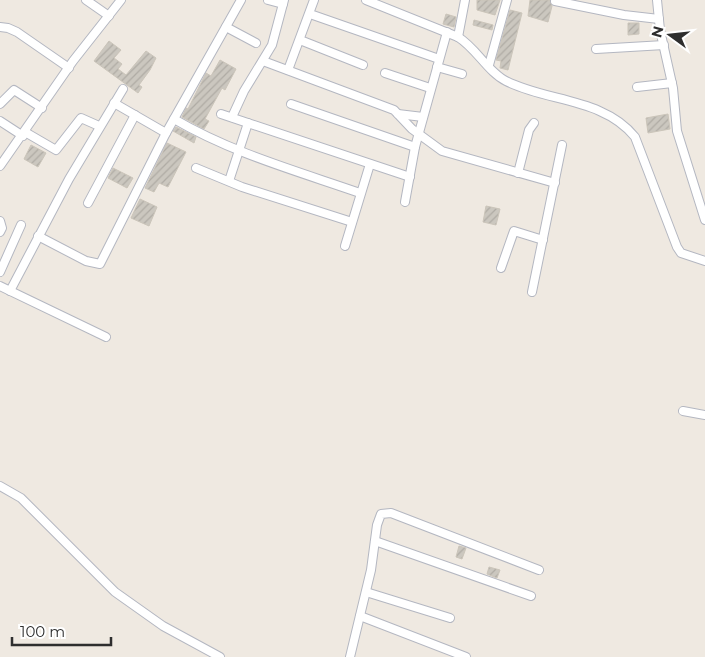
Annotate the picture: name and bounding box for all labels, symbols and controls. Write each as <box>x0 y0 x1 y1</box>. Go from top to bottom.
north arrow <box>645 10 695 60</box>
text: N <box>647 24 668 39</box>
scale bar <box>12 614 111 646</box>
text: 100 m <box>20 622 65 641</box>

